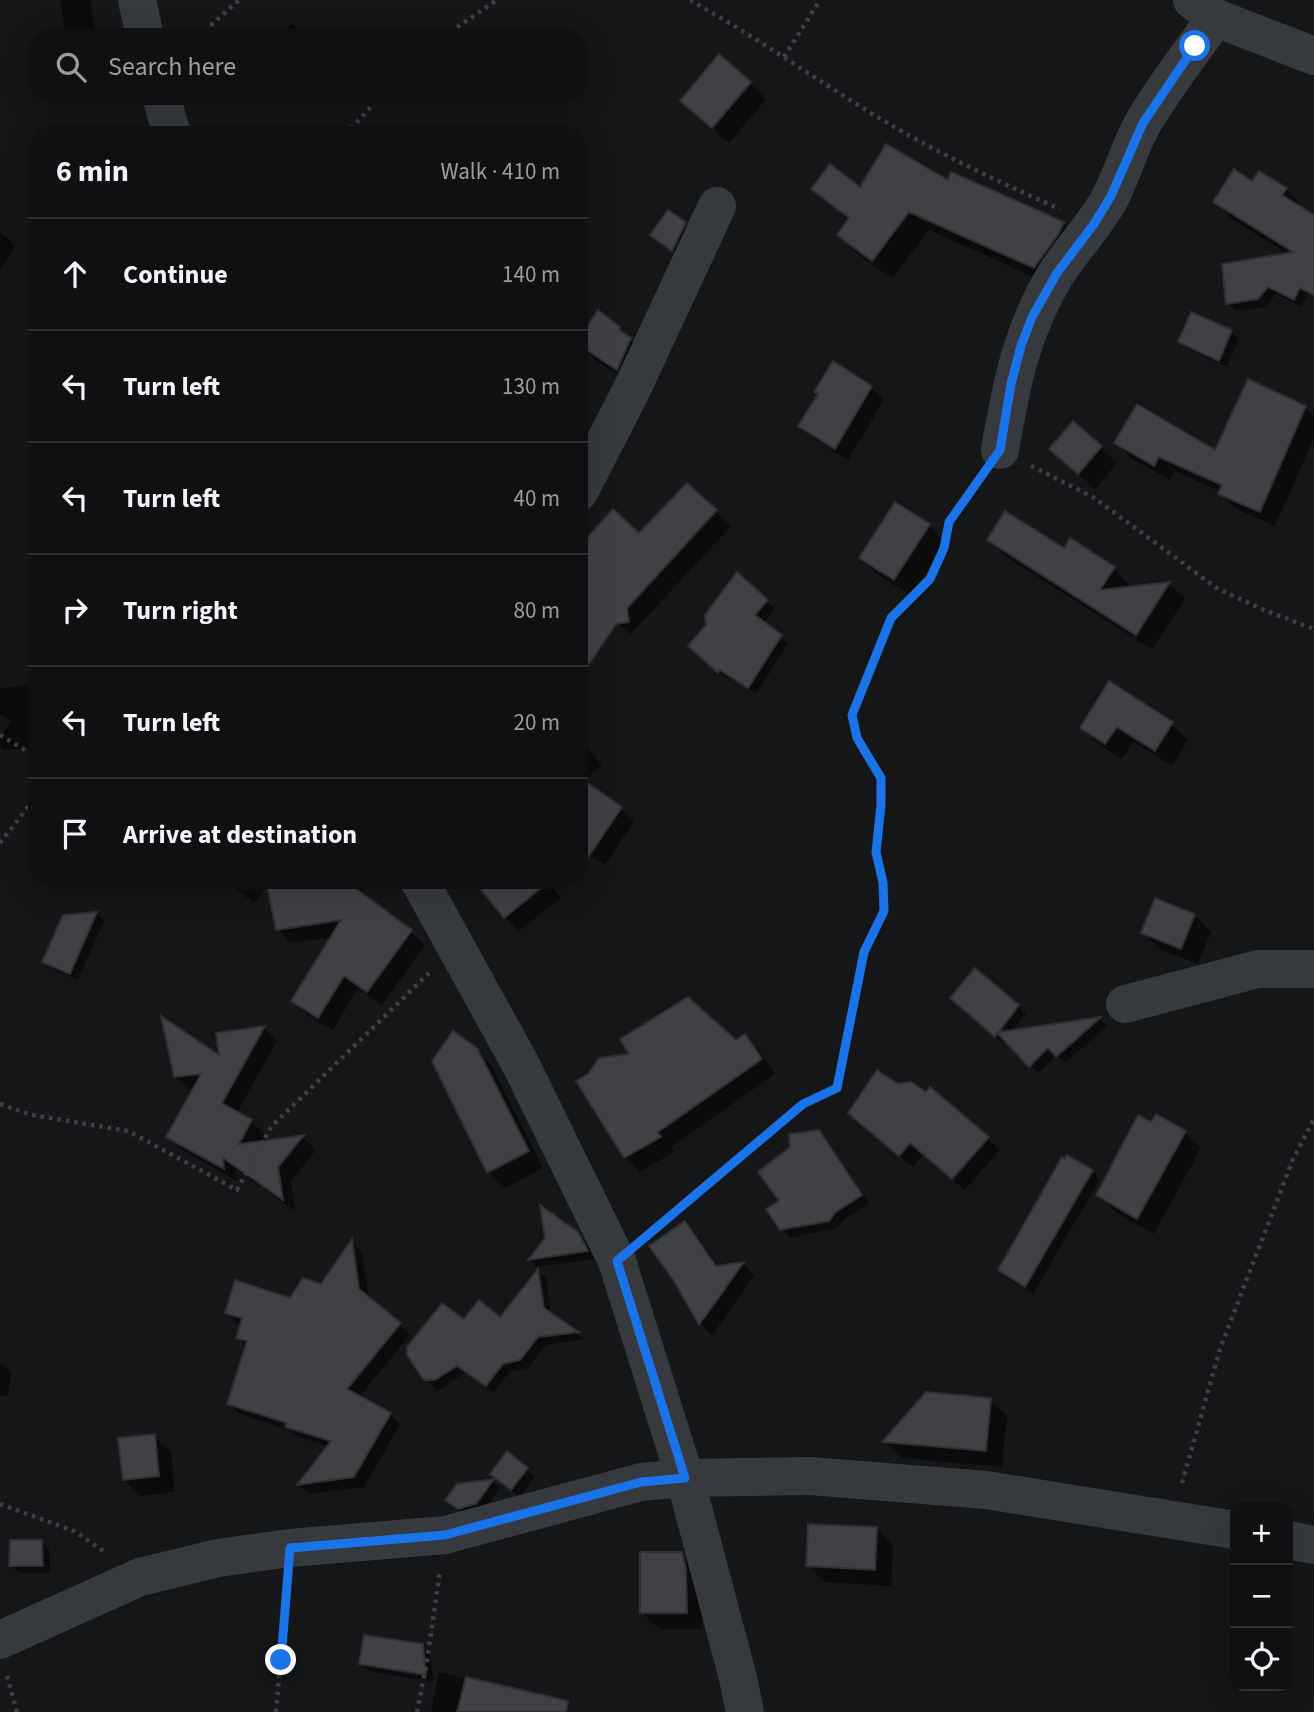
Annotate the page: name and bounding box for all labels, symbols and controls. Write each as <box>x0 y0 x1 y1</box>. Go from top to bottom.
search box <box>28 28 588 105</box>
route start <box>1179 30 1210 61</box>
icon: search <box>52 48 90 86</box>
text: Search here <box>108 48 236 85</box>
text: 6 min <box>56 150 129 193</box>
text: Walk · 410 m <box>441 155 560 188</box>
icon: ahead <box>56 255 94 293</box>
text: Continue <box>123 256 228 293</box>
text: 140 m <box>502 258 560 291</box>
icon: left <box>56 367 94 405</box>
text: Turn left <box>123 368 220 405</box>
text: 130 m <box>502 370 560 403</box>
icon: left <box>56 479 94 517</box>
text: Turn left <box>123 480 220 517</box>
text: 40 m <box>513 482 560 515</box>
icon: right <box>56 591 94 629</box>
text: Turn right <box>123 592 238 629</box>
text: 80 m <box>513 594 560 627</box>
icon: left <box>56 703 94 741</box>
text: Turn left <box>123 704 220 741</box>
text: 20 m <box>513 706 560 739</box>
icon: arrive <box>56 815 94 853</box>
text: Arrive at destination <box>123 816 357 853</box>
map controls <box>1230 1502 1293 1691</box>
button: + <box>1230 1502 1293 1565</box>
button: − <box>1230 1565 1293 1628</box>
button: locate <box>1230 1628 1293 1691</box>
route end <box>265 1644 296 1675</box>

